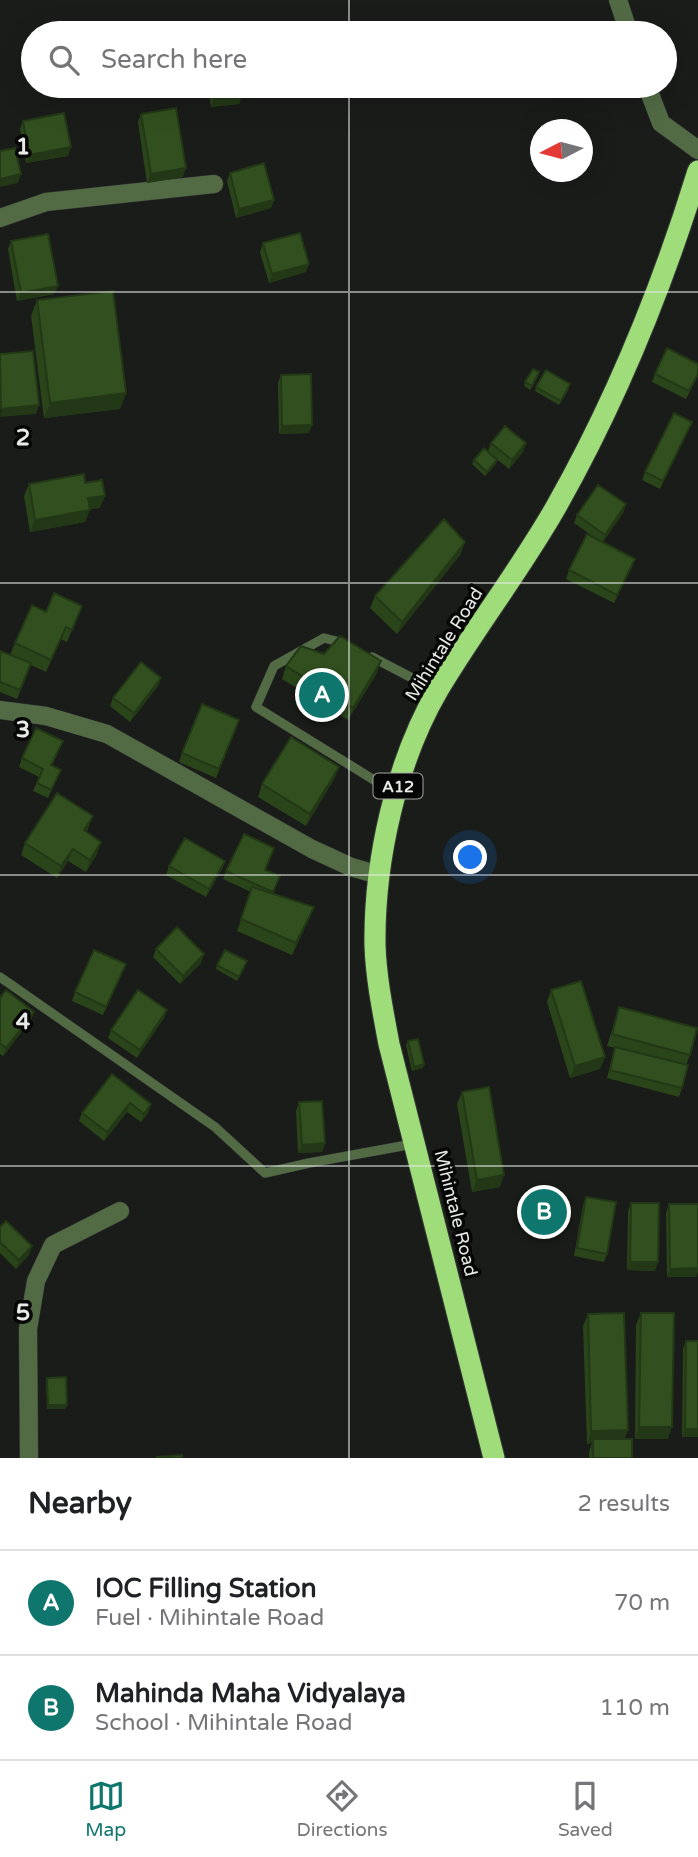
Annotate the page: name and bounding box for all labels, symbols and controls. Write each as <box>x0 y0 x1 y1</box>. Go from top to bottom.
search box <box>21 21 677 98</box>
icon: search <box>45 41 83 79</box>
text: Search here <box>101 44 247 75</box>
north arrow <box>530 119 593 182</box>
text: 1 <box>16 133 30 161</box>
text: 2 <box>16 424 30 452</box>
street label: Mihintale Road <box>400 583 488 705</box>
pin: A <box>299 669 345 721</box>
text: 3 <box>16 716 30 744</box>
road number: A12 <box>374 774 422 799</box>
your location <box>453 840 487 874</box>
text: 4 <box>16 1008 31 1036</box>
street label: Mihintale Road <box>430 1148 482 1278</box>
pin: B <box>521 1186 567 1238</box>
text: 5 <box>16 1299 30 1327</box>
text: Nearby <box>28 1485 132 1522</box>
text: 2 results <box>577 1490 670 1518</box>
text: IOC Filling Station <box>95 1573 317 1604</box>
text: A <box>42 1589 60 1617</box>
text: 70 m <box>614 1589 670 1617</box>
text: Fuel · Mihintale Road <box>95 1604 324 1632</box>
text: Mahinda Maha Vidyalaya <box>95 1678 406 1709</box>
text: B <box>43 1694 59 1722</box>
text: 110 m <box>600 1694 670 1722</box>
text: School · Mihintale Road <box>95 1709 353 1737</box>
tab: Map <box>85 1777 126 1841</box>
tab: Directions <box>297 1777 388 1841</box>
tab: Saved <box>558 1777 613 1841</box>

